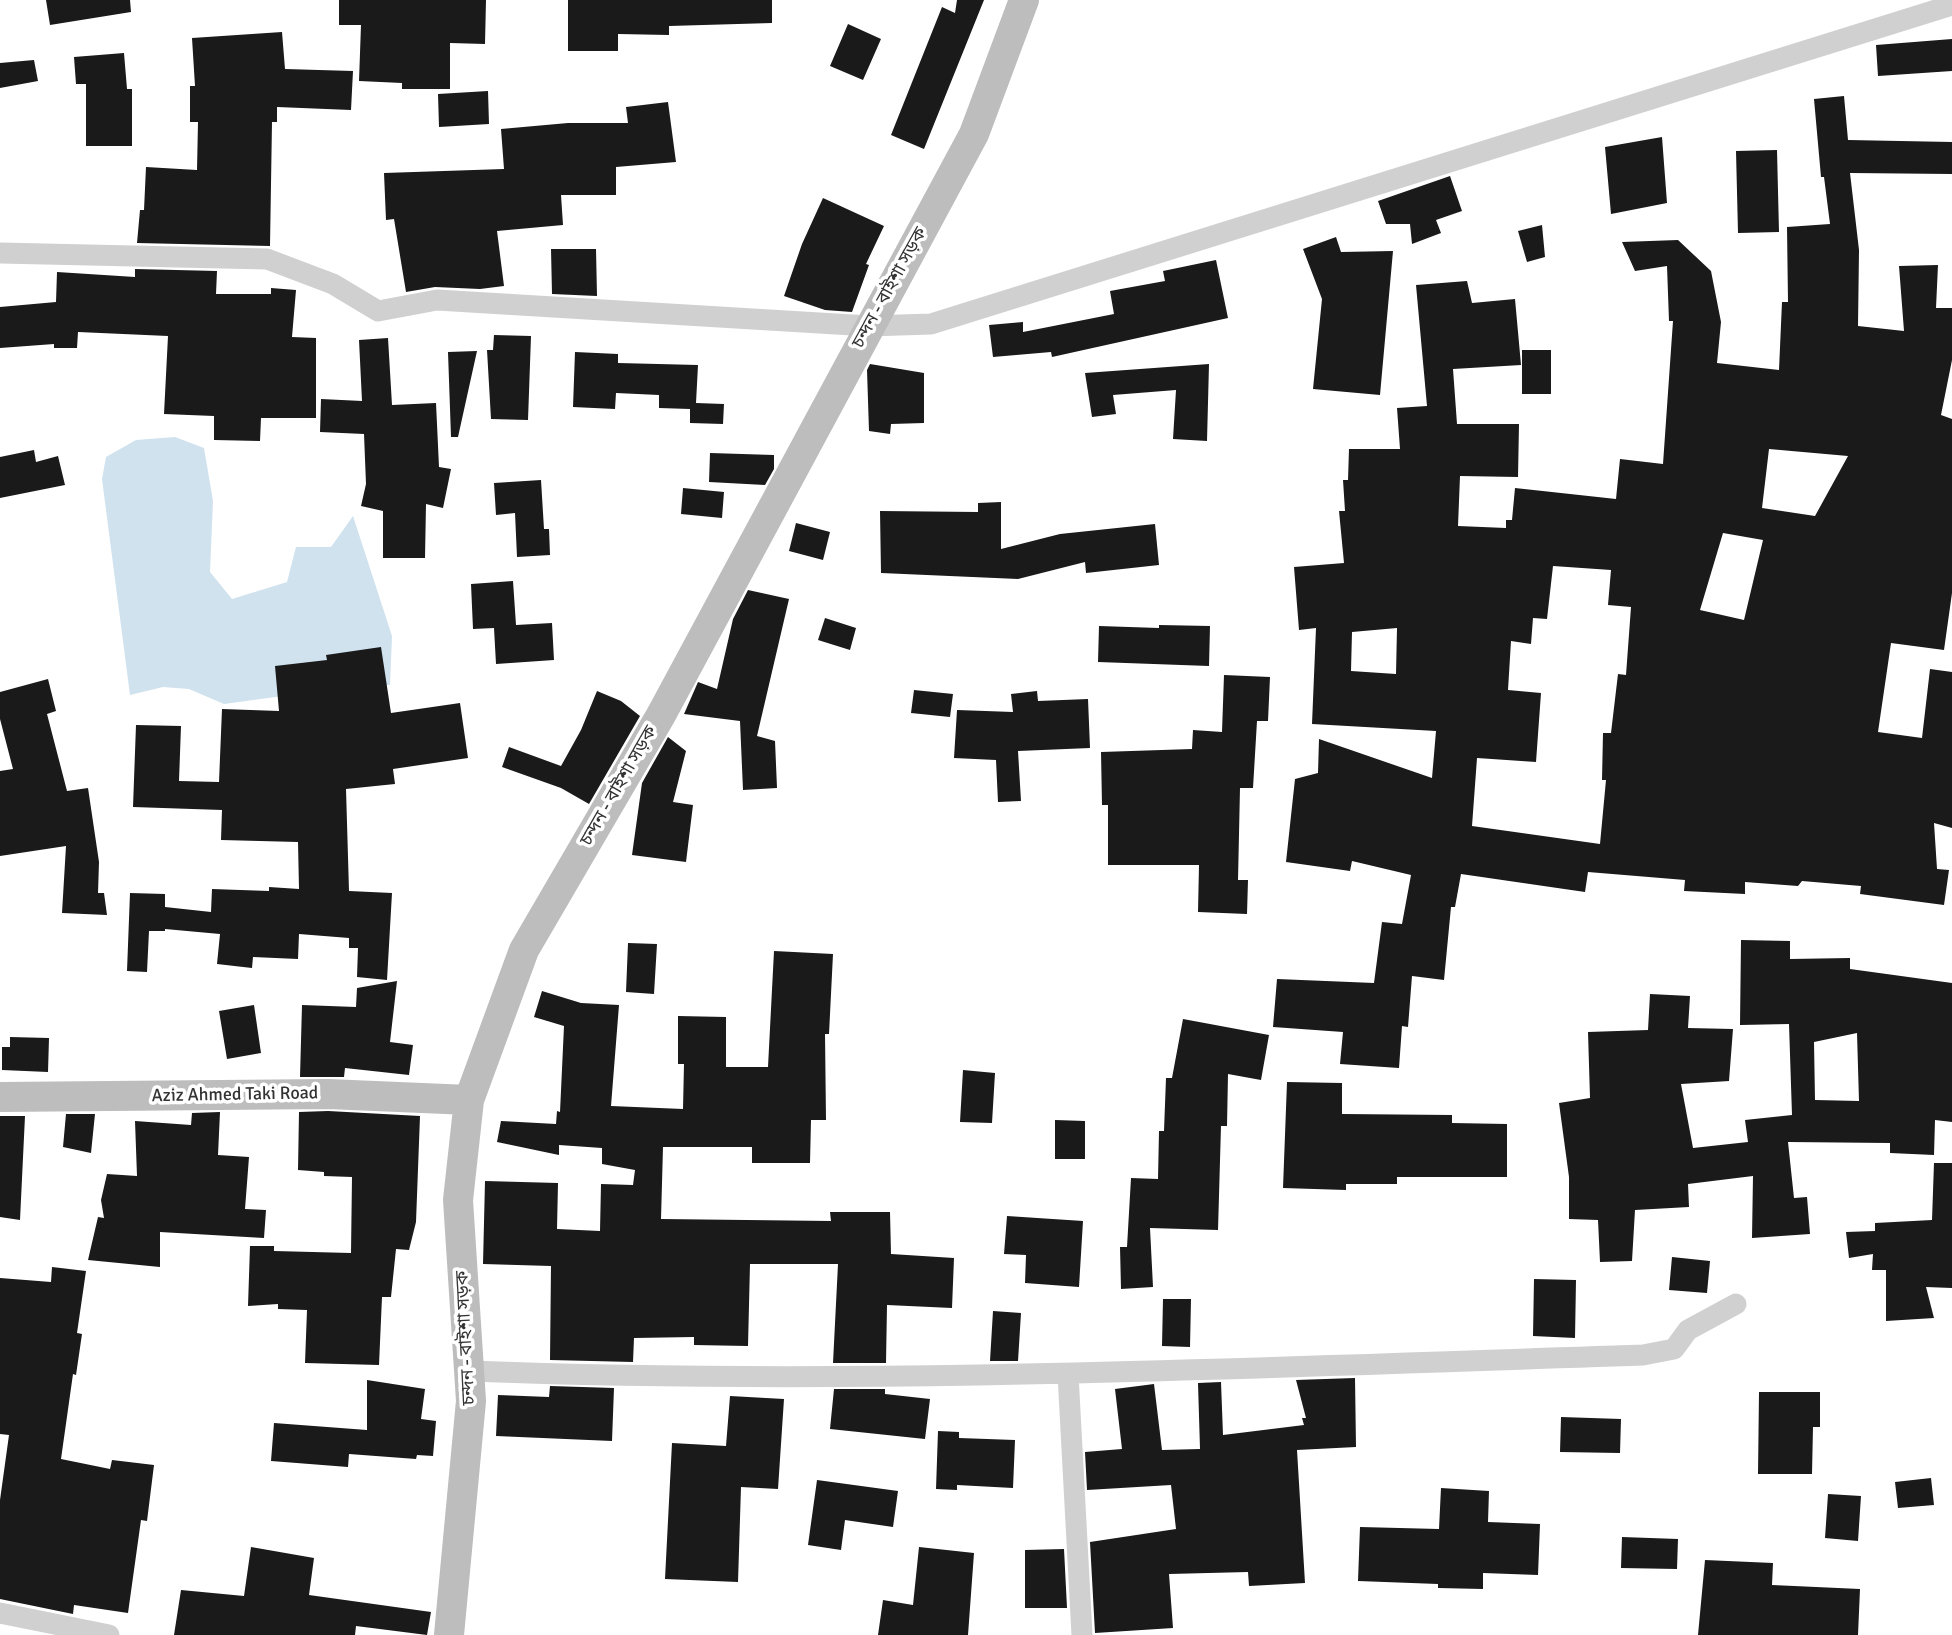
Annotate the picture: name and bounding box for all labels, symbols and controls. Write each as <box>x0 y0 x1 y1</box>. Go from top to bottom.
street label: চন্দন - বাইশা সড়ক <box>848 224 932 352</box>
street label: চন্দন - বাইশা সড়ক <box>576 722 662 850</box>
street label: Aziz Ahmed Taki Road <box>152 1083 318 1107</box>
street label: চন্দন - বাইশা সড়ক <box>452 1270 480 1406</box>

